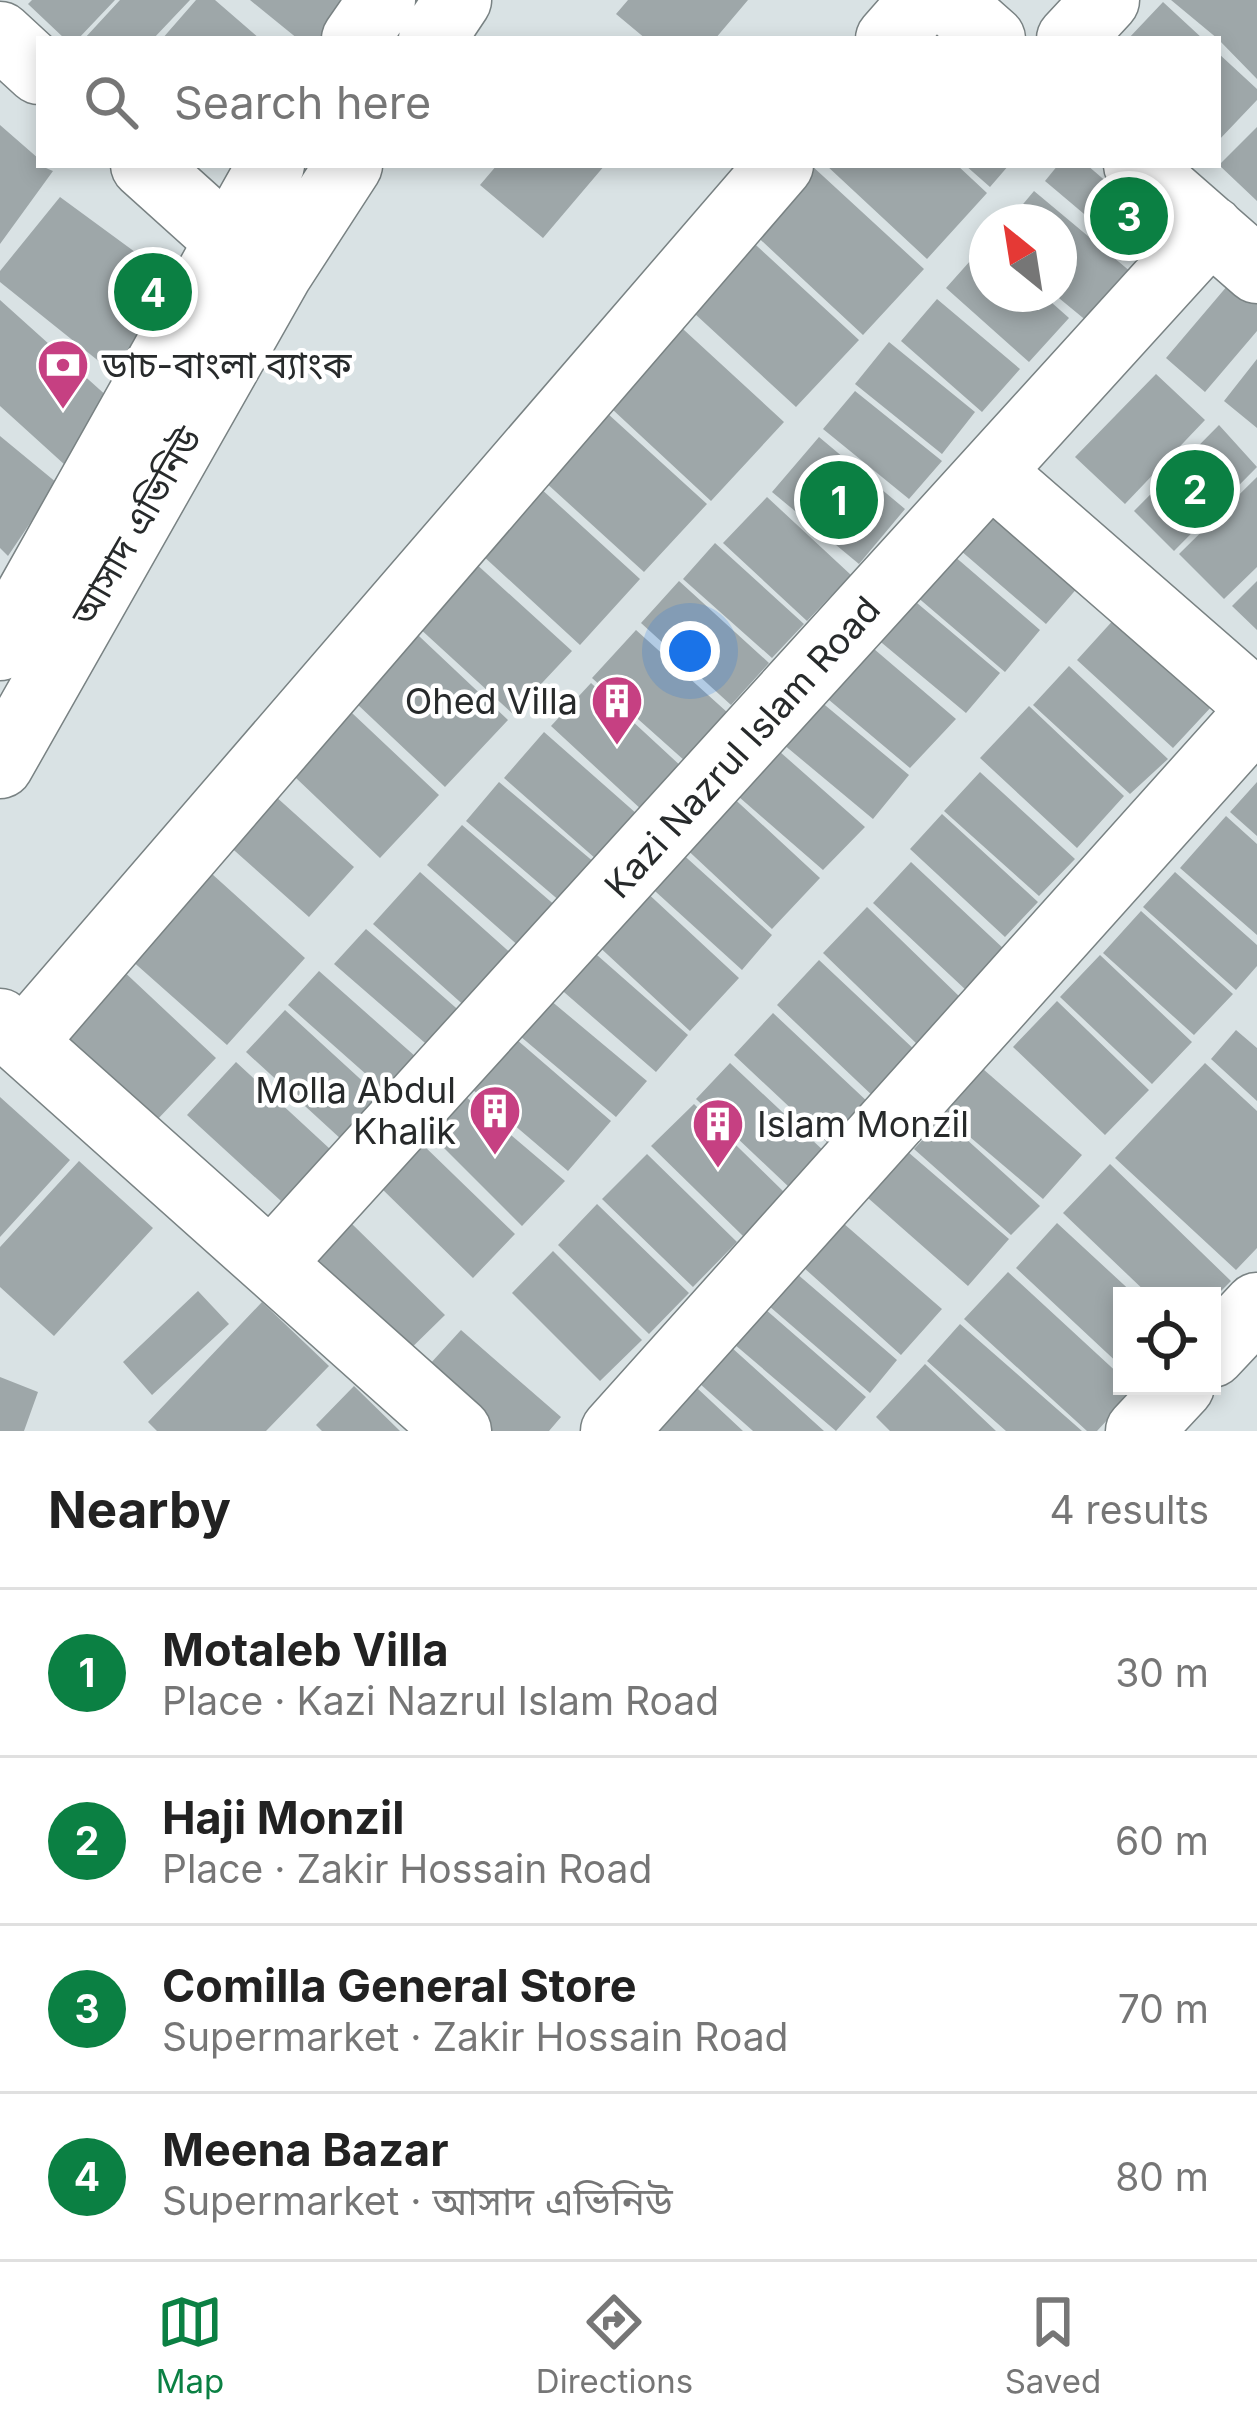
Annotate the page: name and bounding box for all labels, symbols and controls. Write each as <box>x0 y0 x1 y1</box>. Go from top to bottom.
search box <box>36 36 1221 168</box>
icon: search <box>78 69 144 135</box>
text: Search here <box>174 75 431 130</box>
pin: 3 <box>1090 171 1168 261</box>
north arrow <box>969 204 1077 312</box>
pin: 4 <box>114 247 192 337</box>
bank icon: ডাচ-বাংলা ব্যাংক <box>35 337 91 411</box>
place label: ডাচ-বাংলা ব্যাংক <box>101 343 352 387</box>
street label: আসাদ এভিনিউ <box>61 419 211 634</box>
pin: 2 <box>1156 444 1234 534</box>
pin: 1 <box>800 455 878 545</box>
street label: Kazi Nazrul Islam Road <box>595 587 889 907</box>
your location <box>660 621 720 681</box>
building icon: Ohed Villa <box>589 673 645 747</box>
place label: Ohed Villa <box>405 679 578 723</box>
place label: Molla Abdul Khalik <box>255 1068 456 1153</box>
building icon: Molla Abdul Khalik <box>467 1083 523 1157</box>
building icon: Islam Monzil <box>690 1096 746 1170</box>
place label: Islam Monzil <box>757 1102 969 1146</box>
map controls <box>1113 1287 1221 1395</box>
button: locate <box>1113 1287 1221 1395</box>
text: Nearby <box>48 1479 231 1540</box>
text: 4 results <box>1049 1486 1209 1533</box>
text: Motaleb Villa <box>162 1622 449 1677</box>
text: 1 <box>79 1649 95 1696</box>
text: 30 m <box>1115 1649 1209 1696</box>
text: Place · Kazi Nazrul Islam Road <box>162 1677 719 1724</box>
text: Haji Monzil <box>162 1790 405 1845</box>
text: 2 <box>75 1817 99 1864</box>
text: 60 m <box>1115 1817 1209 1864</box>
text: Place · Zakir Hossain Road <box>162 1845 652 1892</box>
text: Comilla General Store <box>162 1958 637 2013</box>
text: 3 <box>74 1985 100 2032</box>
text: 70 m <box>1118 1985 1209 2032</box>
text: Supermarket · Zakir Hossain Road <box>162 2013 788 2060</box>
text: Meena Bazar <box>162 2122 448 2177</box>
text: 4 <box>74 2153 100 2200</box>
text: 80 m <box>1115 2153 1209 2200</box>
text: Supermarket · আসাদ এভিনিউ <box>162 2177 673 2224</box>
tab: Map <box>156 2289 224 2401</box>
tab: Directions <box>536 2289 693 2401</box>
tab: Saved <box>1005 2289 1101 2401</box>

